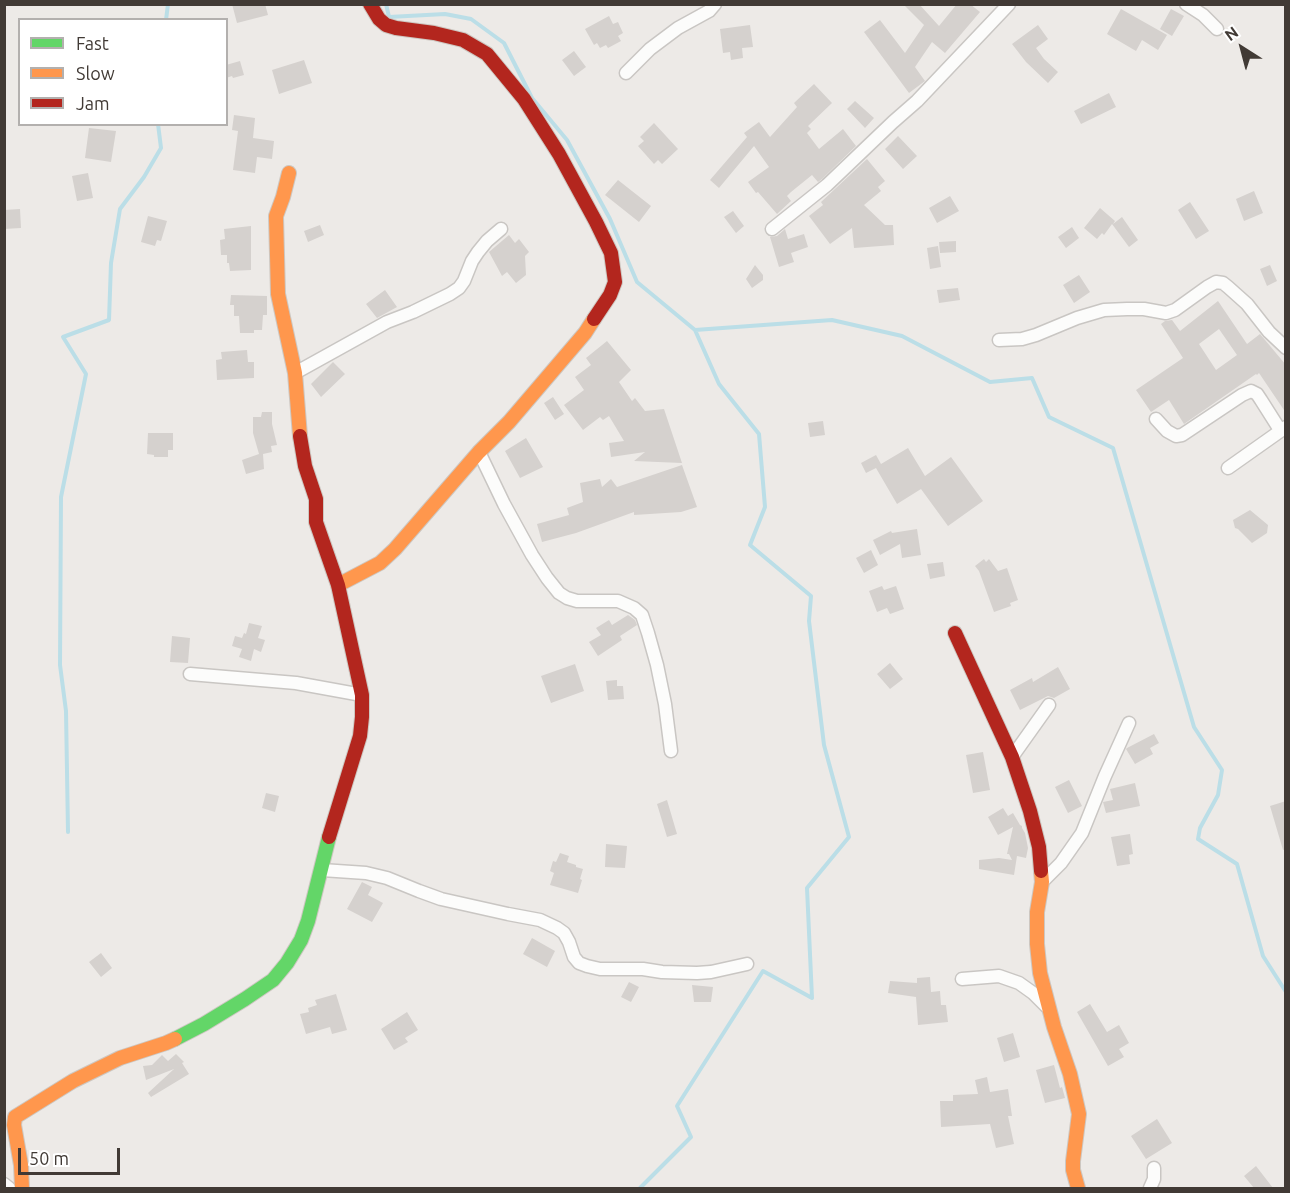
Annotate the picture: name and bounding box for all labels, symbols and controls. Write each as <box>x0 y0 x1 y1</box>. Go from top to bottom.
legend <box>18 18 228 126</box>
north arrow <box>1212 18 1272 78</box>
text: N <box>1221 23 1242 44</box>
text: Fast <box>76 33 109 53</box>
text: Slow <box>76 63 115 83</box>
text: Jam <box>76 93 110 113</box>
scale bar <box>21 1136 123 1174</box>
text: 50 m <box>29 1148 69 1168</box>

